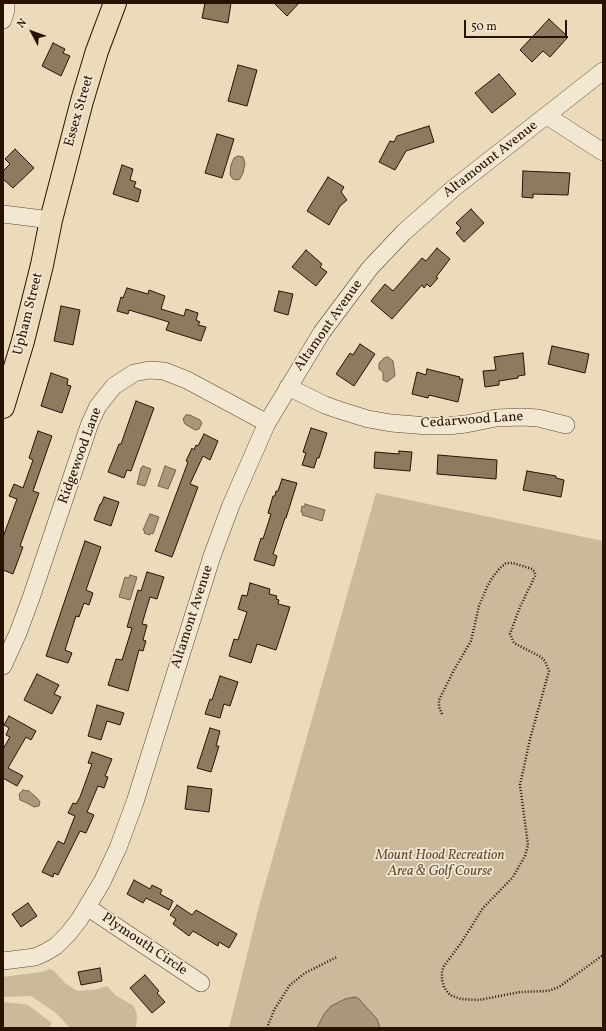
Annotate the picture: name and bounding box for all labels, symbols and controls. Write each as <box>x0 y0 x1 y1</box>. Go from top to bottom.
north arrow <box>12 12 52 52</box>
scale bar <box>466 12 569 38</box>
text: N <box>14 16 31 32</box>
text: 50 m <box>471 19 497 35</box>
street label: Essex Street <box>62 73 98 149</box>
street label: Altamount Avenue <box>440 118 542 202</box>
street label: Upham Street <box>11 271 47 357</box>
street label: Altamont Avenue <box>291 277 367 375</box>
street label: Ridgewood Lane <box>56 405 106 507</box>
street label: Cedarwood Lane <box>420 409 524 433</box>
street label: Altamont Avenue <box>168 563 218 671</box>
park label: Mount Hood Recreation Area & Golf Course <box>375 848 505 880</box>
street label: Plymouth Circle <box>98 910 190 980</box>

